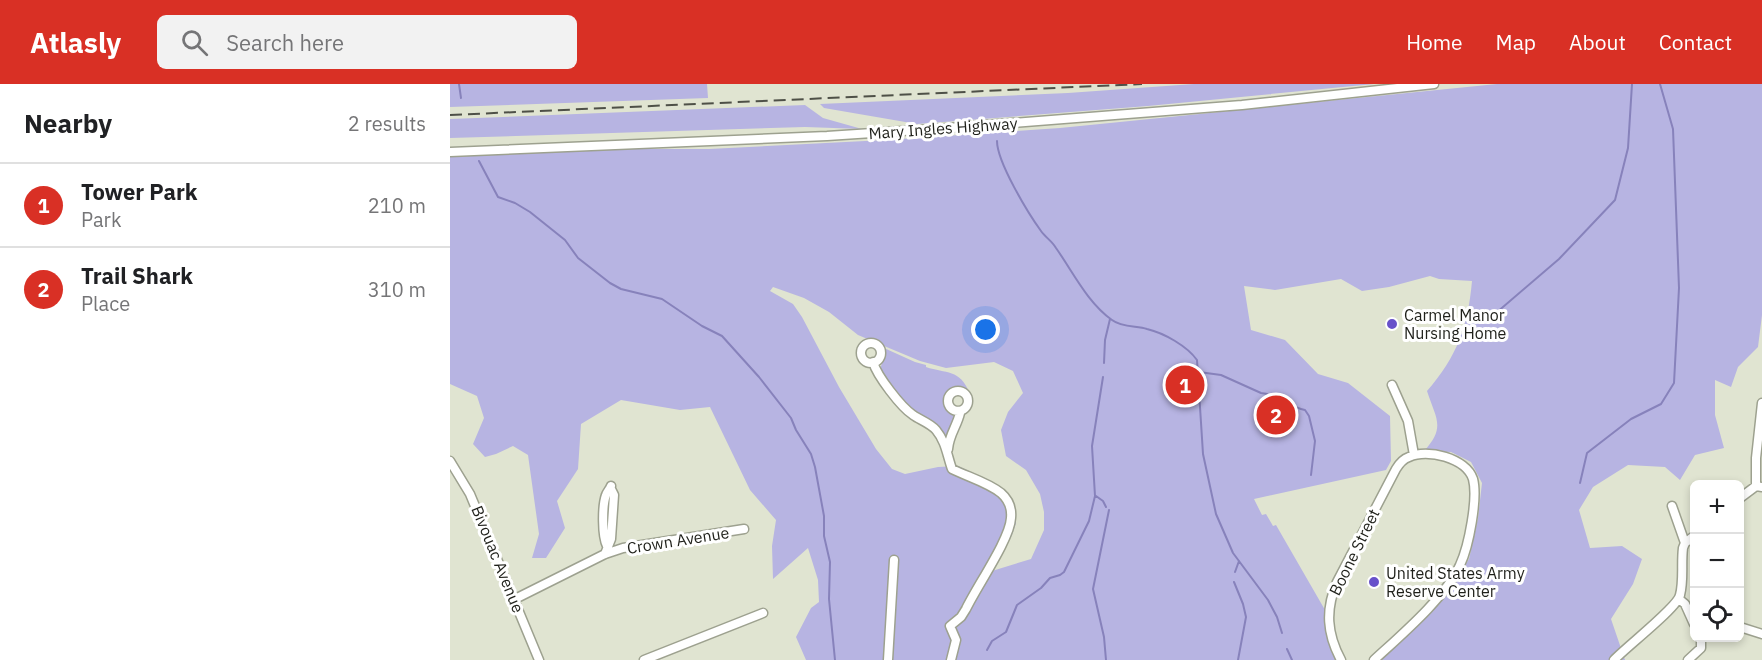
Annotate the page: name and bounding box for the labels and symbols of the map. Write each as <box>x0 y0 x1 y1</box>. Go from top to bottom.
street label: Mary Ingles Highway <box>868 113 1018 143</box>
place label: Carmel Manor Nursing Home <box>1404 305 1507 343</box>
your location <box>971 315 1000 344</box>
marker: Carmel Manor Nursing Home <box>1385 317 1399 331</box>
pin: 1 <box>1166 362 1204 408</box>
pin: 2 <box>1256 392 1296 438</box>
street label: Bivouac Avenue <box>467 502 529 616</box>
street label: Boone Street <box>1324 505 1384 599</box>
street label: Crown Avenue <box>625 522 731 558</box>
place label: United States Army Reserve Center <box>1386 563 1525 601</box>
marker: United States Army Reserve Center <box>1367 575 1381 589</box>

